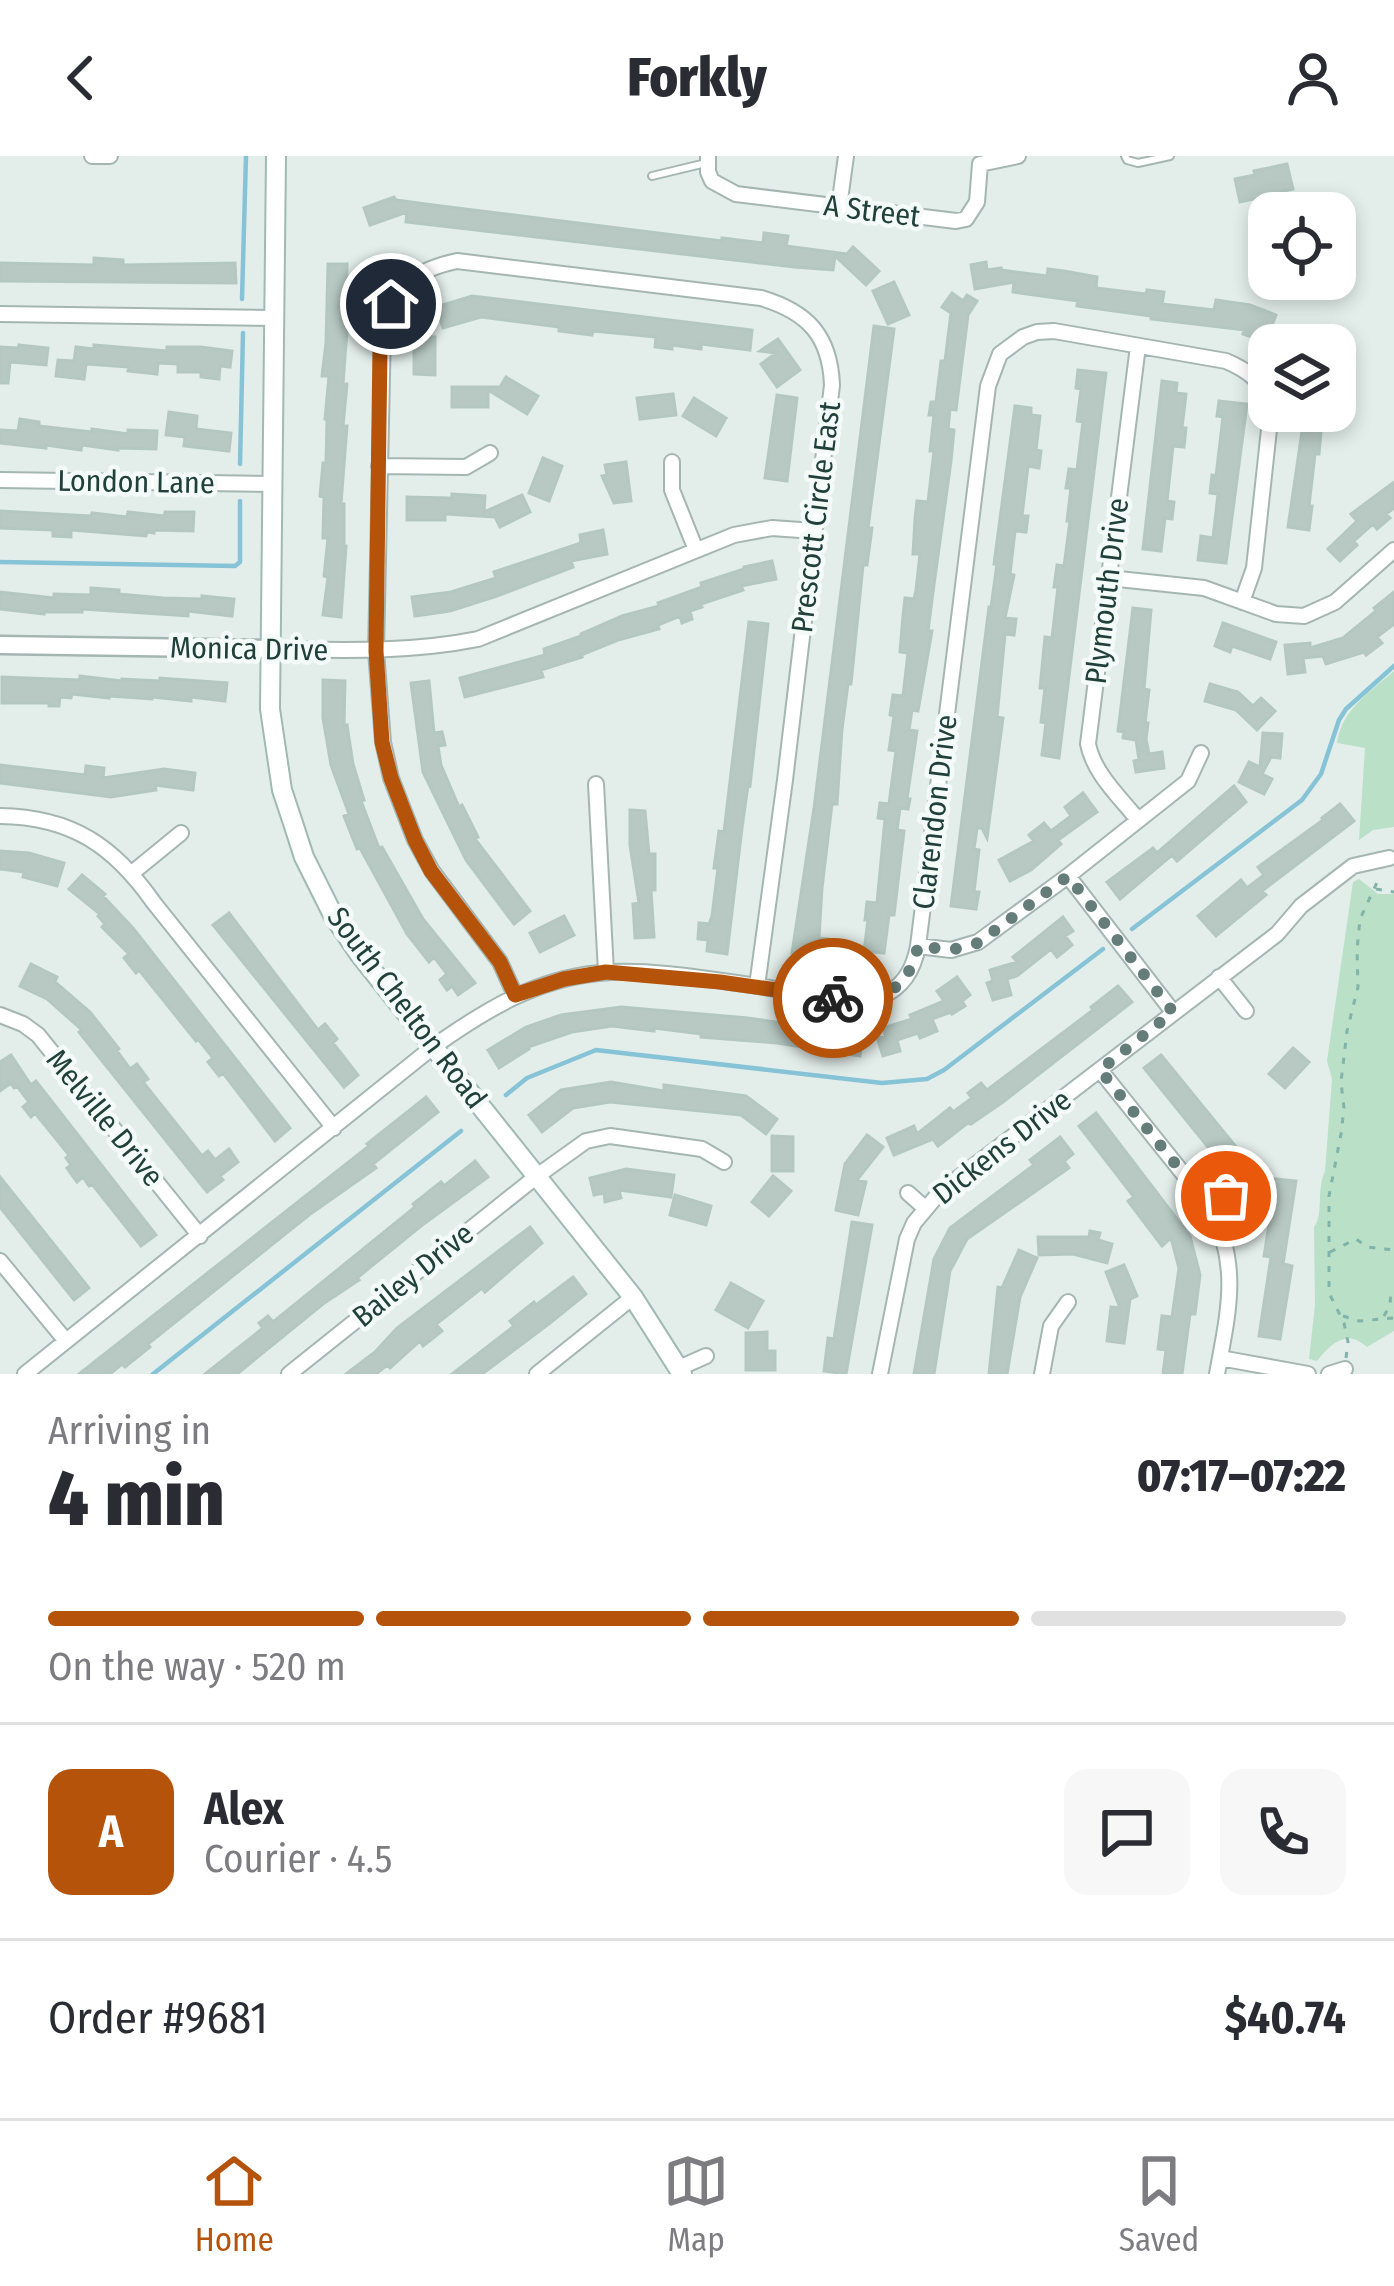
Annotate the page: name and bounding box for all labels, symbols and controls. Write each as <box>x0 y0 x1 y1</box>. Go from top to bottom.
icon: back <box>48 45 114 111</box>
icon: person <box>1280 45 1346 111</box>
text: Forkly <box>627 46 767 110</box>
street label: A Street <box>822 187 922 235</box>
map controls <box>1248 192 1356 432</box>
button: locate <box>1248 192 1356 300</box>
pin <box>340 253 442 355</box>
icon: home <box>358 271 424 337</box>
button: layers <box>1248 324 1356 432</box>
street label: Prescott Circle East <box>784 399 848 635</box>
street label: London Lane <box>57 463 215 501</box>
street label: Plymouth Drive <box>1078 496 1136 686</box>
street label: Monica Drive <box>170 630 328 668</box>
street label: Clarendon Drive <box>905 713 965 911</box>
street label: South Chelton Road <box>320 900 494 1116</box>
courier <box>773 938 893 1058</box>
icon: bike <box>800 965 866 1031</box>
street label: Melville Drive <box>39 1042 171 1194</box>
street label: Dickens Drive <box>926 1082 1078 1212</box>
pin <box>1175 1145 1277 1247</box>
icon: bag <box>1193 1163 1259 1229</box>
street label: Bailey Drive <box>345 1215 481 1335</box>
text: Arriving in <box>48 1408 211 1454</box>
text: 07:17–07:22 <box>1137 1449 1346 1503</box>
text: 4 min <box>48 1452 225 1546</box>
text: On the way · 520 m <box>48 1644 346 1690</box>
button: chat <box>1064 1769 1190 1895</box>
button: phone <box>1220 1769 1346 1895</box>
text: Alex <box>204 1782 284 1836</box>
text: A <box>99 1805 123 1859</box>
text: Courier · 4.5 <box>204 1836 392 1882</box>
text: Order #9681 <box>48 1991 268 2045</box>
text: $40.74 <box>1225 1991 1346 2045</box>
tab: Home <box>195 2148 274 2260</box>
tab: Map <box>663 2148 729 2260</box>
tab: Saved <box>1119 2148 1199 2260</box>

